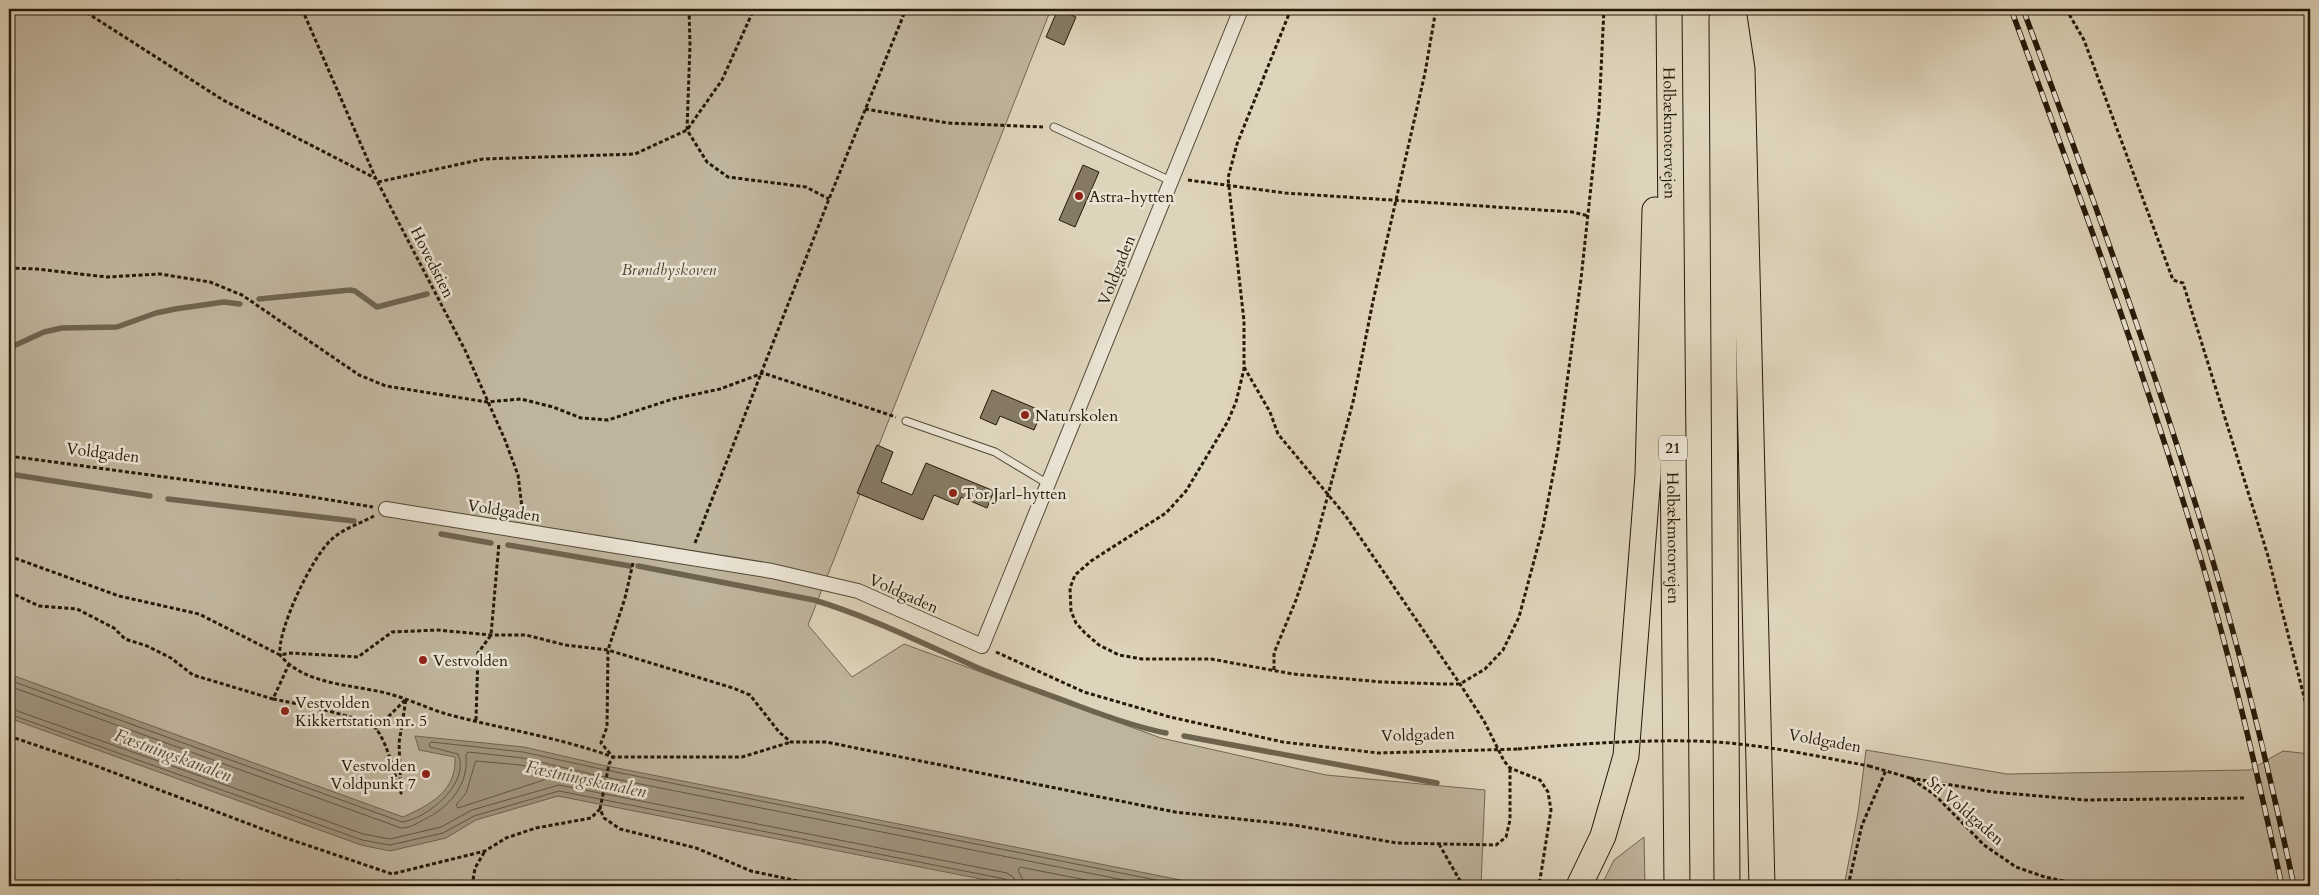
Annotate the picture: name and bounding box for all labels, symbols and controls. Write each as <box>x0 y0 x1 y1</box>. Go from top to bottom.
street label: Holbækmotorvejen <box>1658 67 1681 199</box>
place label: Astra-hytten <box>1089 186 1174 208</box>
marker: Astra-hytten <box>1073 190 1085 202</box>
street label: Hovedstien <box>405 223 459 302</box>
street label: Voldgaden <box>1093 232 1141 309</box>
park label: Brøndbyskoven <box>622 259 717 281</box>
place label: Naturskolen <box>1035 405 1118 427</box>
marker: Naturskolen <box>1019 409 1031 421</box>
road number: 21 <box>1659 436 1687 460</box>
street label: Voldgaden <box>65 438 141 468</box>
street label: Holbækmotorvejen <box>1661 472 1684 604</box>
place label: Tor Jarl-hytten <box>963 483 1067 505</box>
marker: Tor Jarl-hytten <box>947 487 959 499</box>
street label: Voldgaden <box>466 494 542 528</box>
street label: Voldgaden <box>865 569 942 619</box>
place label: Vestvolden <box>433 650 508 672</box>
marker: Vestvolden <box>417 654 429 666</box>
place label: Vestvolden Kikkertstation nr. 5 <box>295 692 427 732</box>
marker: Vestvolden Kikkertstation nr. 5 <box>279 705 291 717</box>
water label: Fæstningskanalen <box>111 723 235 788</box>
street label: Voldgaden <box>1381 723 1455 747</box>
street label: Voldgaden <box>1787 724 1863 758</box>
water label: Fæstningskanalen <box>523 754 649 805</box>
place label: Vestvolden Voldpunkt 7 <box>331 755 416 795</box>
marker: Vestvolden Voldpunkt 7 <box>420 768 432 780</box>
street label: Sti Voldgaden <box>1922 771 2009 850</box>

